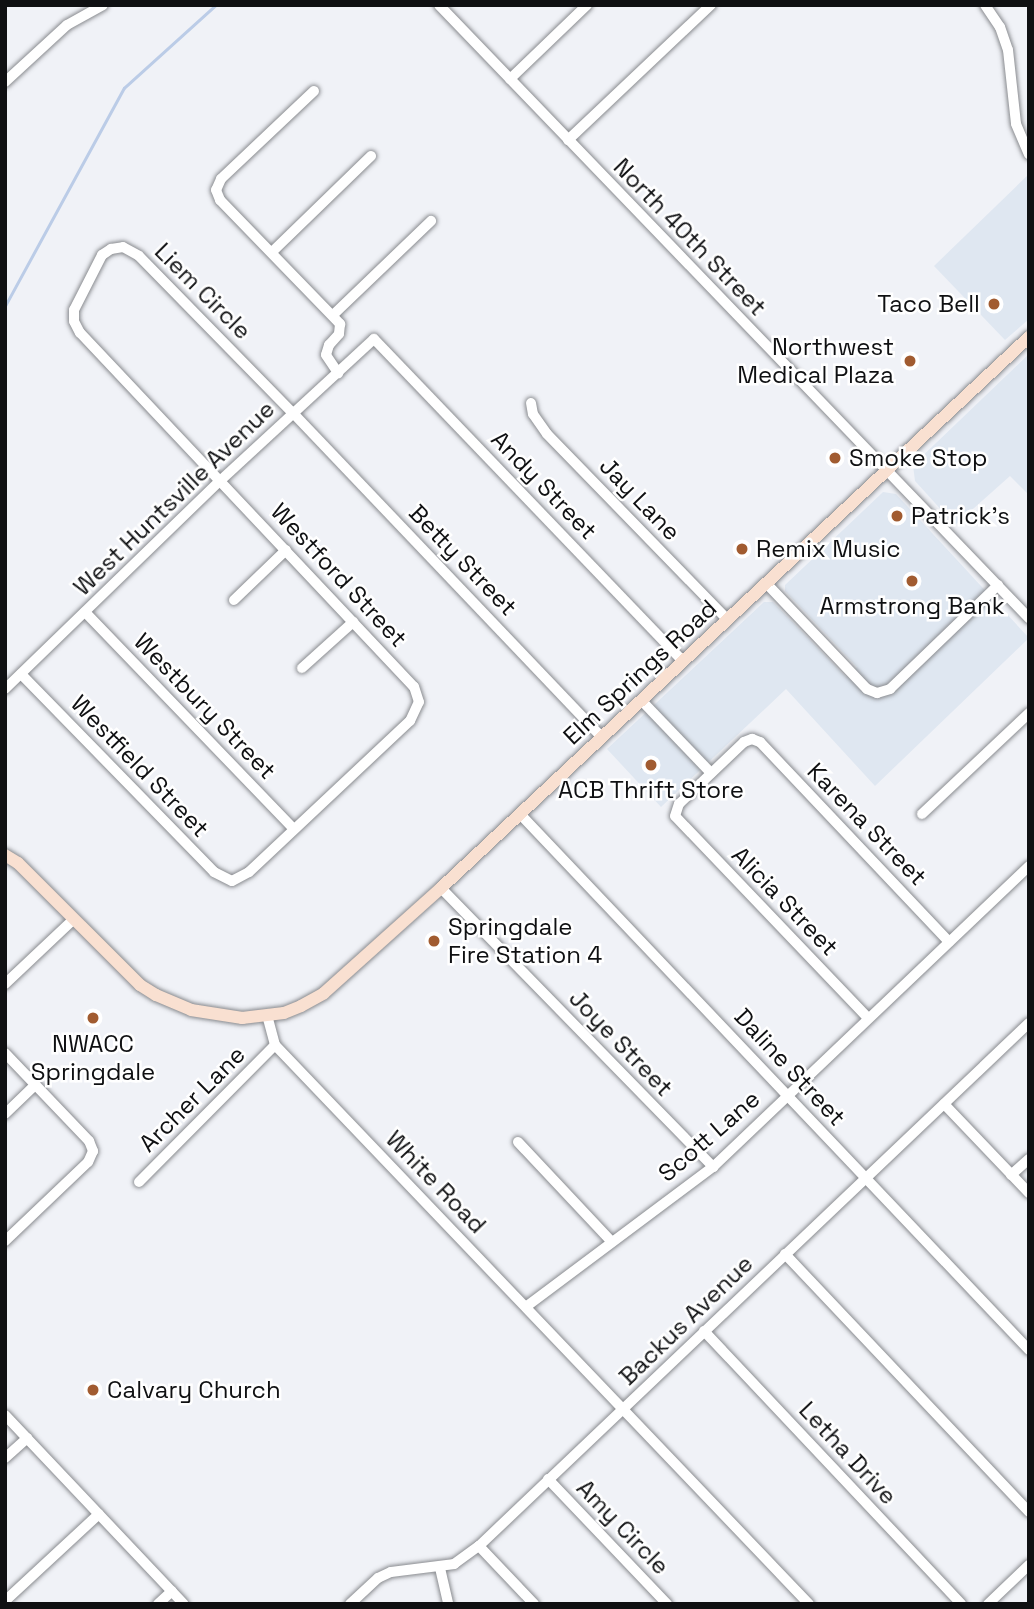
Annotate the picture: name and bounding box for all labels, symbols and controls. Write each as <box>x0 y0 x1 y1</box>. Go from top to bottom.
street label: North 40th Street <box>608 152 772 322</box>
street label: Liem Circle <box>149 237 257 345</box>
place label: Taco Bell <box>877 290 980 318</box>
marker: Taco Bell <box>986 296 1002 312</box>
place label: Northwest Medical Plaza <box>737 333 894 389</box>
marker: Northwest Medical Plaza <box>900 351 920 371</box>
street label: West Huntsville Avenue <box>68 394 280 602</box>
street label: Andy Street <box>485 425 603 545</box>
place label: Smoke Stop <box>849 444 987 472</box>
marker: Smoke Stop <box>827 450 843 466</box>
street label: Jay Lane <box>594 452 686 546</box>
street label: Westford Street <box>265 497 413 653</box>
street label: Betty Street <box>403 499 523 621</box>
place label: Patrick's <box>911 502 1010 530</box>
marker: Patrick's <box>889 508 905 524</box>
place label: Remix Music <box>756 535 901 563</box>
marker: Remix Music <box>734 541 750 557</box>
marker: Armstrong Bank <box>904 573 920 589</box>
place label: Armstrong Bank <box>819 592 1005 620</box>
street label: Elm Springs Road <box>557 594 723 750</box>
street label: Westbury Street <box>128 627 282 785</box>
street label: Westfield Street <box>65 689 215 843</box>
marker: ACB Thrift Store <box>643 757 659 773</box>
street label: Karena Street <box>801 757 933 891</box>
place label: ACB Thrift Store <box>558 776 744 804</box>
street label: Alicia Street <box>726 840 844 962</box>
place label: Springdale Fire Station 4 <box>448 913 602 969</box>
marker: Springdale Fire Station 4 <box>426 933 442 949</box>
street label: Joye Street <box>563 984 679 1102</box>
street label: Daline Street <box>728 1002 852 1132</box>
marker: NWACC Springdale <box>85 1010 101 1026</box>
place label: NWACC Springdale <box>31 1030 155 1086</box>
street label: Archer Lane <box>133 1040 251 1158</box>
street label: Scott Lane <box>653 1084 765 1188</box>
street label: White Road <box>380 1125 492 1239</box>
street label: Backus Avenue <box>613 1249 759 1391</box>
place label: Calvary Church <box>107 1376 281 1404</box>
marker: Calvary Church <box>85 1382 101 1398</box>
street label: Letha Drive <box>793 1396 903 1510</box>
street label: Amy Circle <box>571 1474 675 1580</box>

